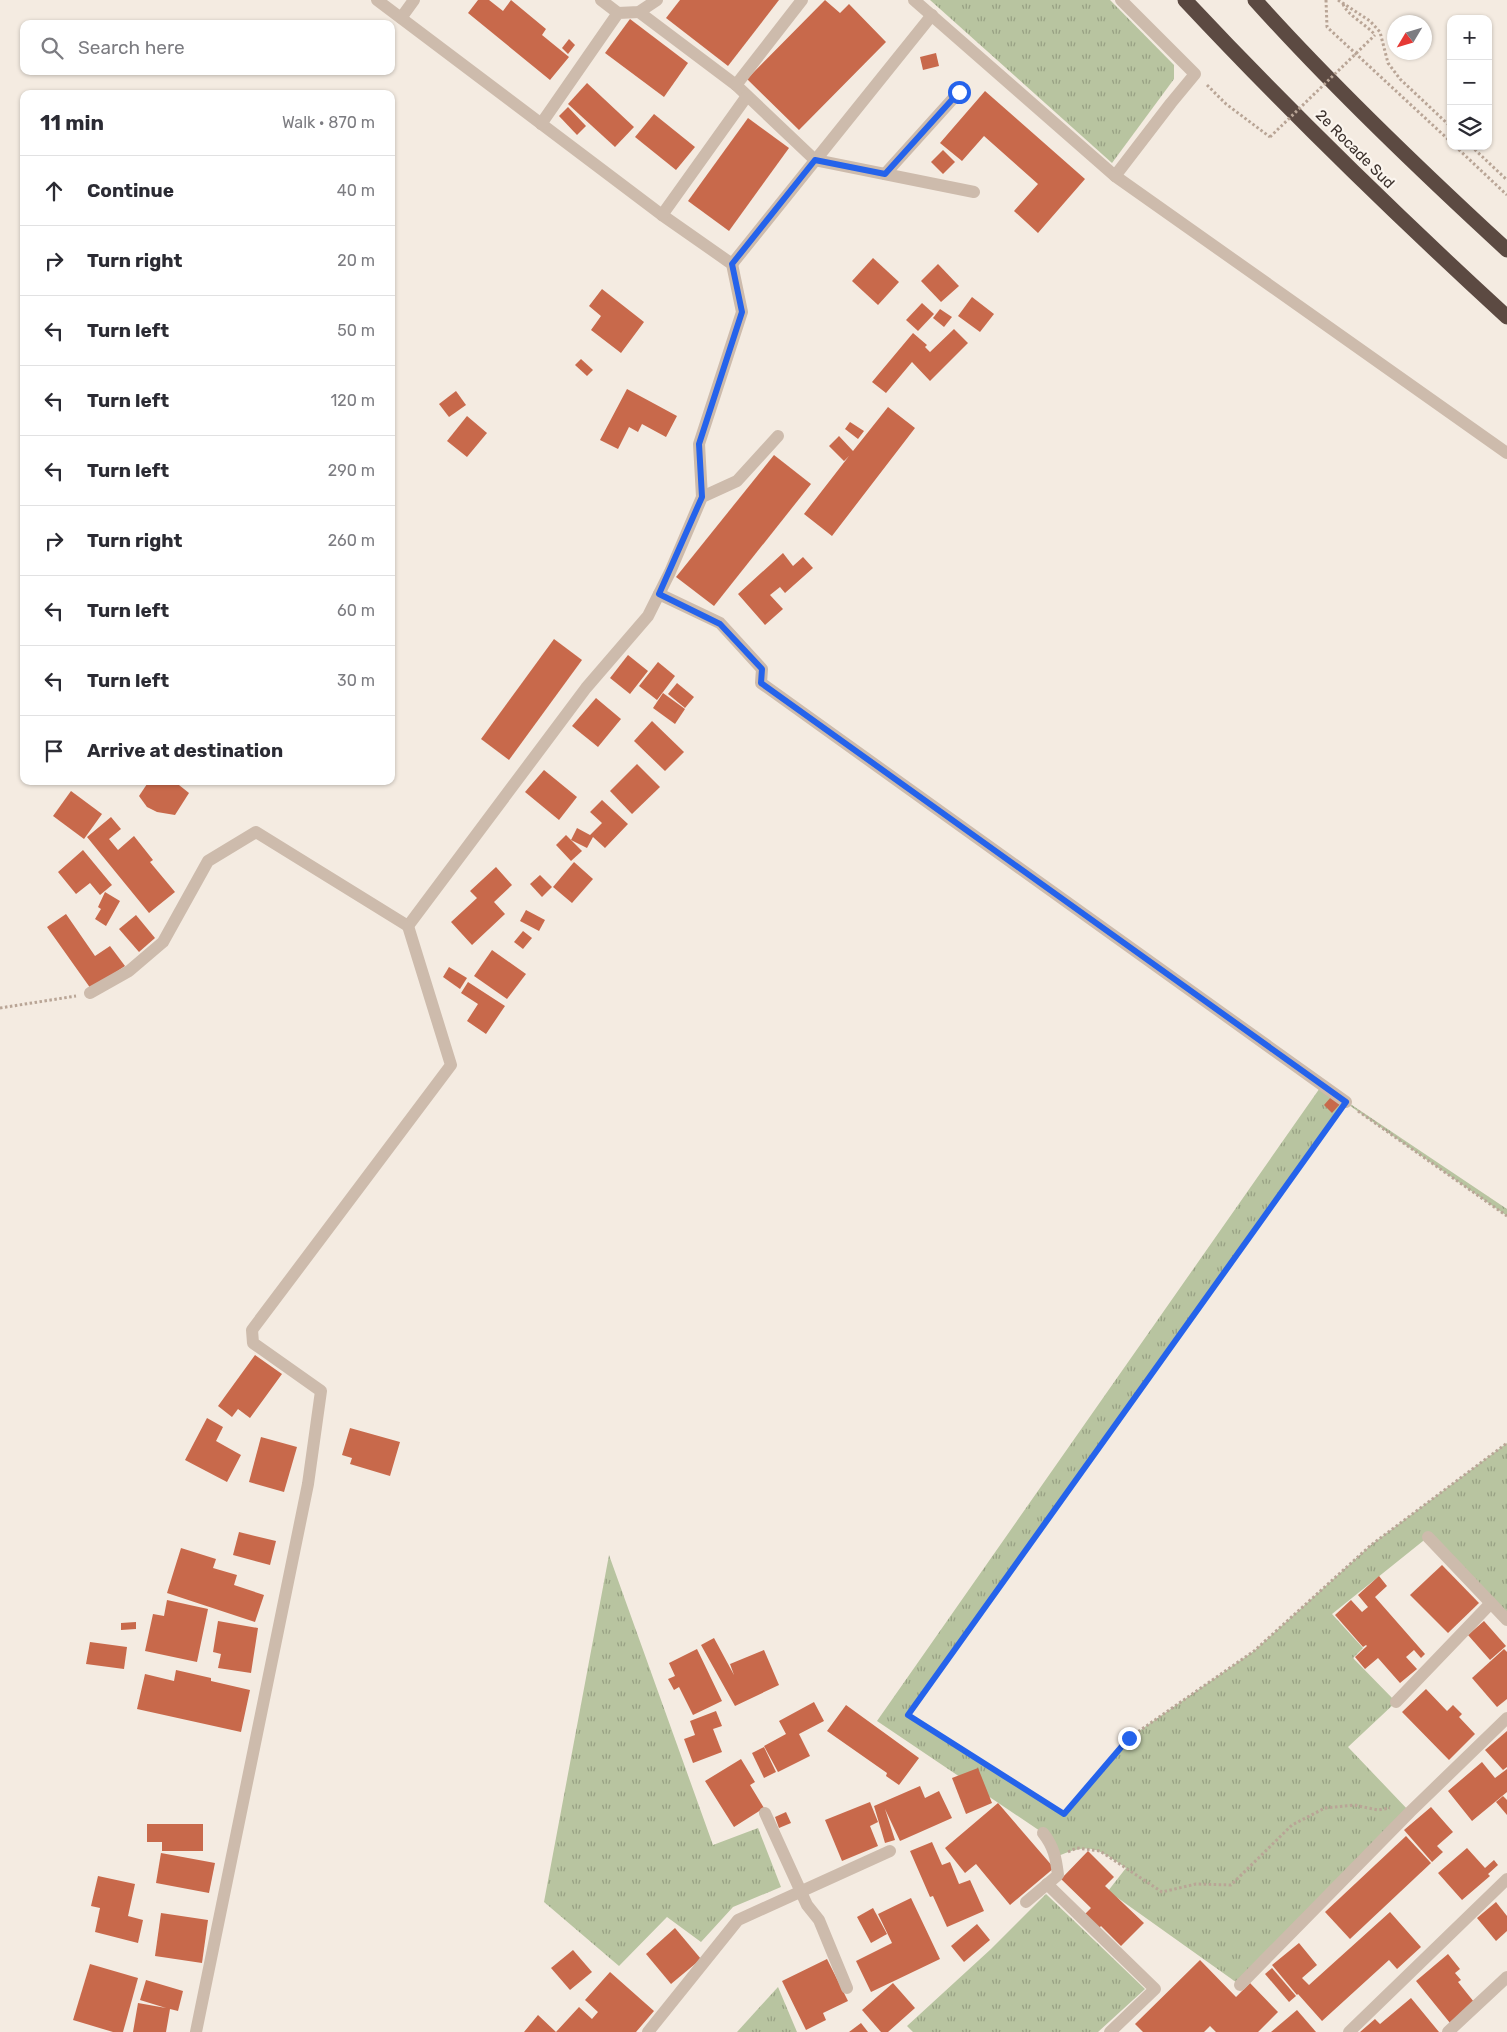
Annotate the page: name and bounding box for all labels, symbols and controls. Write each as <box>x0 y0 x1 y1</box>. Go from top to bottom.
north arrow <box>1387 15 1432 60</box>
map controls <box>1447 15 1492 150</box>
button: + <box>1447 15 1492 60</box>
search box <box>20 20 395 75</box>
icon: search <box>38 34 66 62</box>
text: Search here <box>78 36 185 59</box>
button: − <box>1447 60 1492 105</box>
route start <box>948 81 971 104</box>
button: layers <box>1447 105 1492 150</box>
street label: 2e Rocade Sud <box>1312 106 1398 192</box>
text: 11 min <box>40 110 104 135</box>
text: Walk · 870 m <box>282 113 375 132</box>
icon: ahead <box>40 177 68 205</box>
text: Continue <box>87 179 174 202</box>
text: 40 m <box>337 181 375 200</box>
icon: right <box>40 247 68 275</box>
text: Turn right <box>87 249 182 272</box>
text: 20 m <box>337 251 375 270</box>
icon: left <box>40 317 68 345</box>
text: Turn left <box>87 319 169 342</box>
text: 50 m <box>337 321 375 340</box>
icon: left <box>40 387 68 415</box>
text: Turn left <box>87 389 169 412</box>
text: 120 m <box>330 391 375 410</box>
icon: left <box>40 457 68 485</box>
text: Turn left <box>87 459 169 482</box>
text: 290 m <box>328 461 375 480</box>
icon: right <box>40 527 68 555</box>
text: Turn right <box>87 529 182 552</box>
text: 260 m <box>328 531 375 550</box>
icon: left <box>40 597 68 625</box>
text: Turn left <box>87 599 169 622</box>
text: 60 m <box>337 601 375 620</box>
icon: left <box>40 667 68 695</box>
text: Turn left <box>87 669 169 692</box>
text: 30 m <box>337 671 375 690</box>
icon: arrive <box>40 737 68 765</box>
text: Arrive at destination <box>87 739 283 762</box>
route end <box>1118 1727 1141 1750</box>

